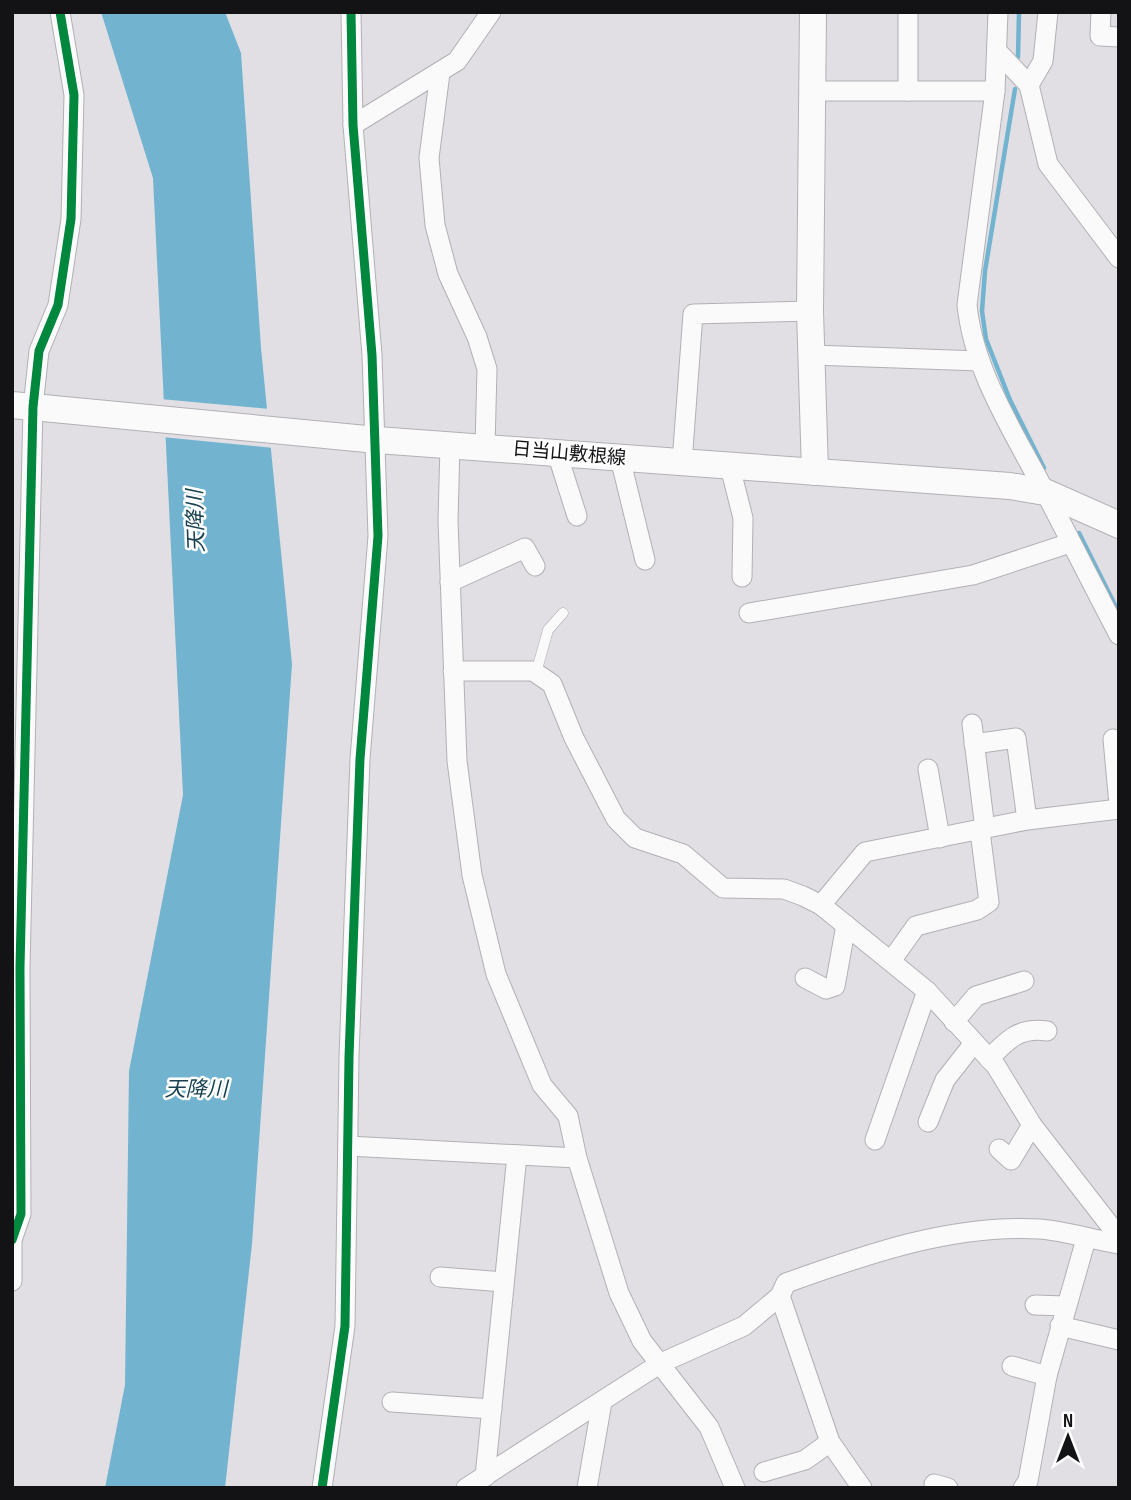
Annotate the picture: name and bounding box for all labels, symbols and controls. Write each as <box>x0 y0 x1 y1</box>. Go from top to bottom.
street label: 日当山敷根線 <box>511 438 627 470</box>
water label: 天降川 <box>182 487 210 553</box>
water label: 天降川 <box>165 1077 229 1102</box>
north arrow <box>1033 1402 1103 1472</box>
text: N <box>1063 1410 1073 1433</box>

